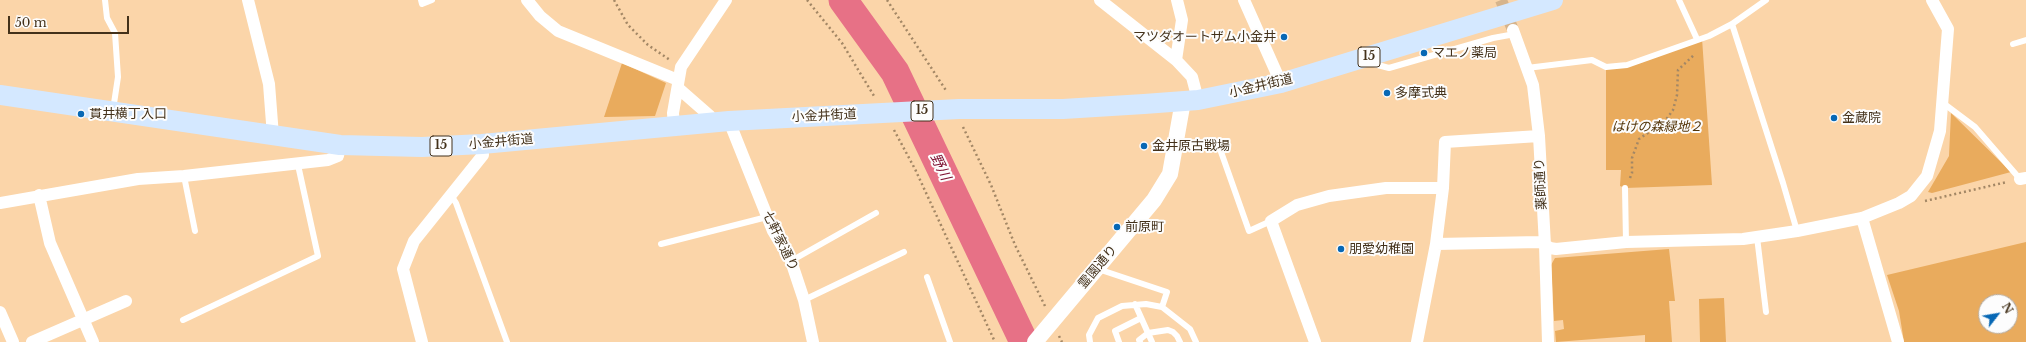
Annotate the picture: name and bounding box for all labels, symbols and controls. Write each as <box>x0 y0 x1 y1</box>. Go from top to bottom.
scale bar <box>10 8 131 34</box>
text: 50 m <box>15 15 47 30</box>
place label: マツダオートザム小金井 <box>1133 29 1276 45</box>
marker: マツダオートザム小金井 <box>1279 32 1289 42</box>
place label: マエノ薬局 <box>1432 45 1497 61</box>
road number: 15 <box>1358 47 1380 67</box>
marker: マエノ薬局 <box>1419 48 1429 58</box>
street label: 小金井街道 <box>1228 71 1294 101</box>
place label: 多摩式典 <box>1395 85 1447 101</box>
marker: 多摩式典 <box>1382 88 1392 98</box>
road number: 15 <box>911 101 933 121</box>
place label: 貫井横丁入口 <box>89 106 167 122</box>
street label: 小金井街道 <box>791 107 857 125</box>
marker: 貫井横丁入口 <box>76 109 86 119</box>
place label: 金蔵院 <box>1842 110 1881 126</box>
marker: 金蔵院 <box>1829 113 1839 123</box>
park label: はけの森緑地２ <box>1612 119 1702 135</box>
street label: 小金井街道 <box>468 131 534 153</box>
road number: 15 <box>430 136 452 156</box>
place label: 金井原古戦場 <box>1152 138 1230 154</box>
marker: 金井原古戦場 <box>1139 141 1149 151</box>
water label: 野川 <box>926 151 954 183</box>
street label: 薬師通り <box>1532 158 1550 210</box>
street label: 七軒家通り <box>759 208 801 274</box>
place label: 前原町 <box>1125 219 1164 235</box>
marker: 前原町 <box>1112 222 1122 232</box>
place label: 朋愛幼稚園 <box>1349 241 1414 257</box>
street label: 霊園通り <box>1075 242 1121 292</box>
marker: 朋愛幼稚園 <box>1336 244 1346 254</box>
north arrow <box>1978 294 2018 334</box>
text: N <box>1999 300 2016 316</box>

